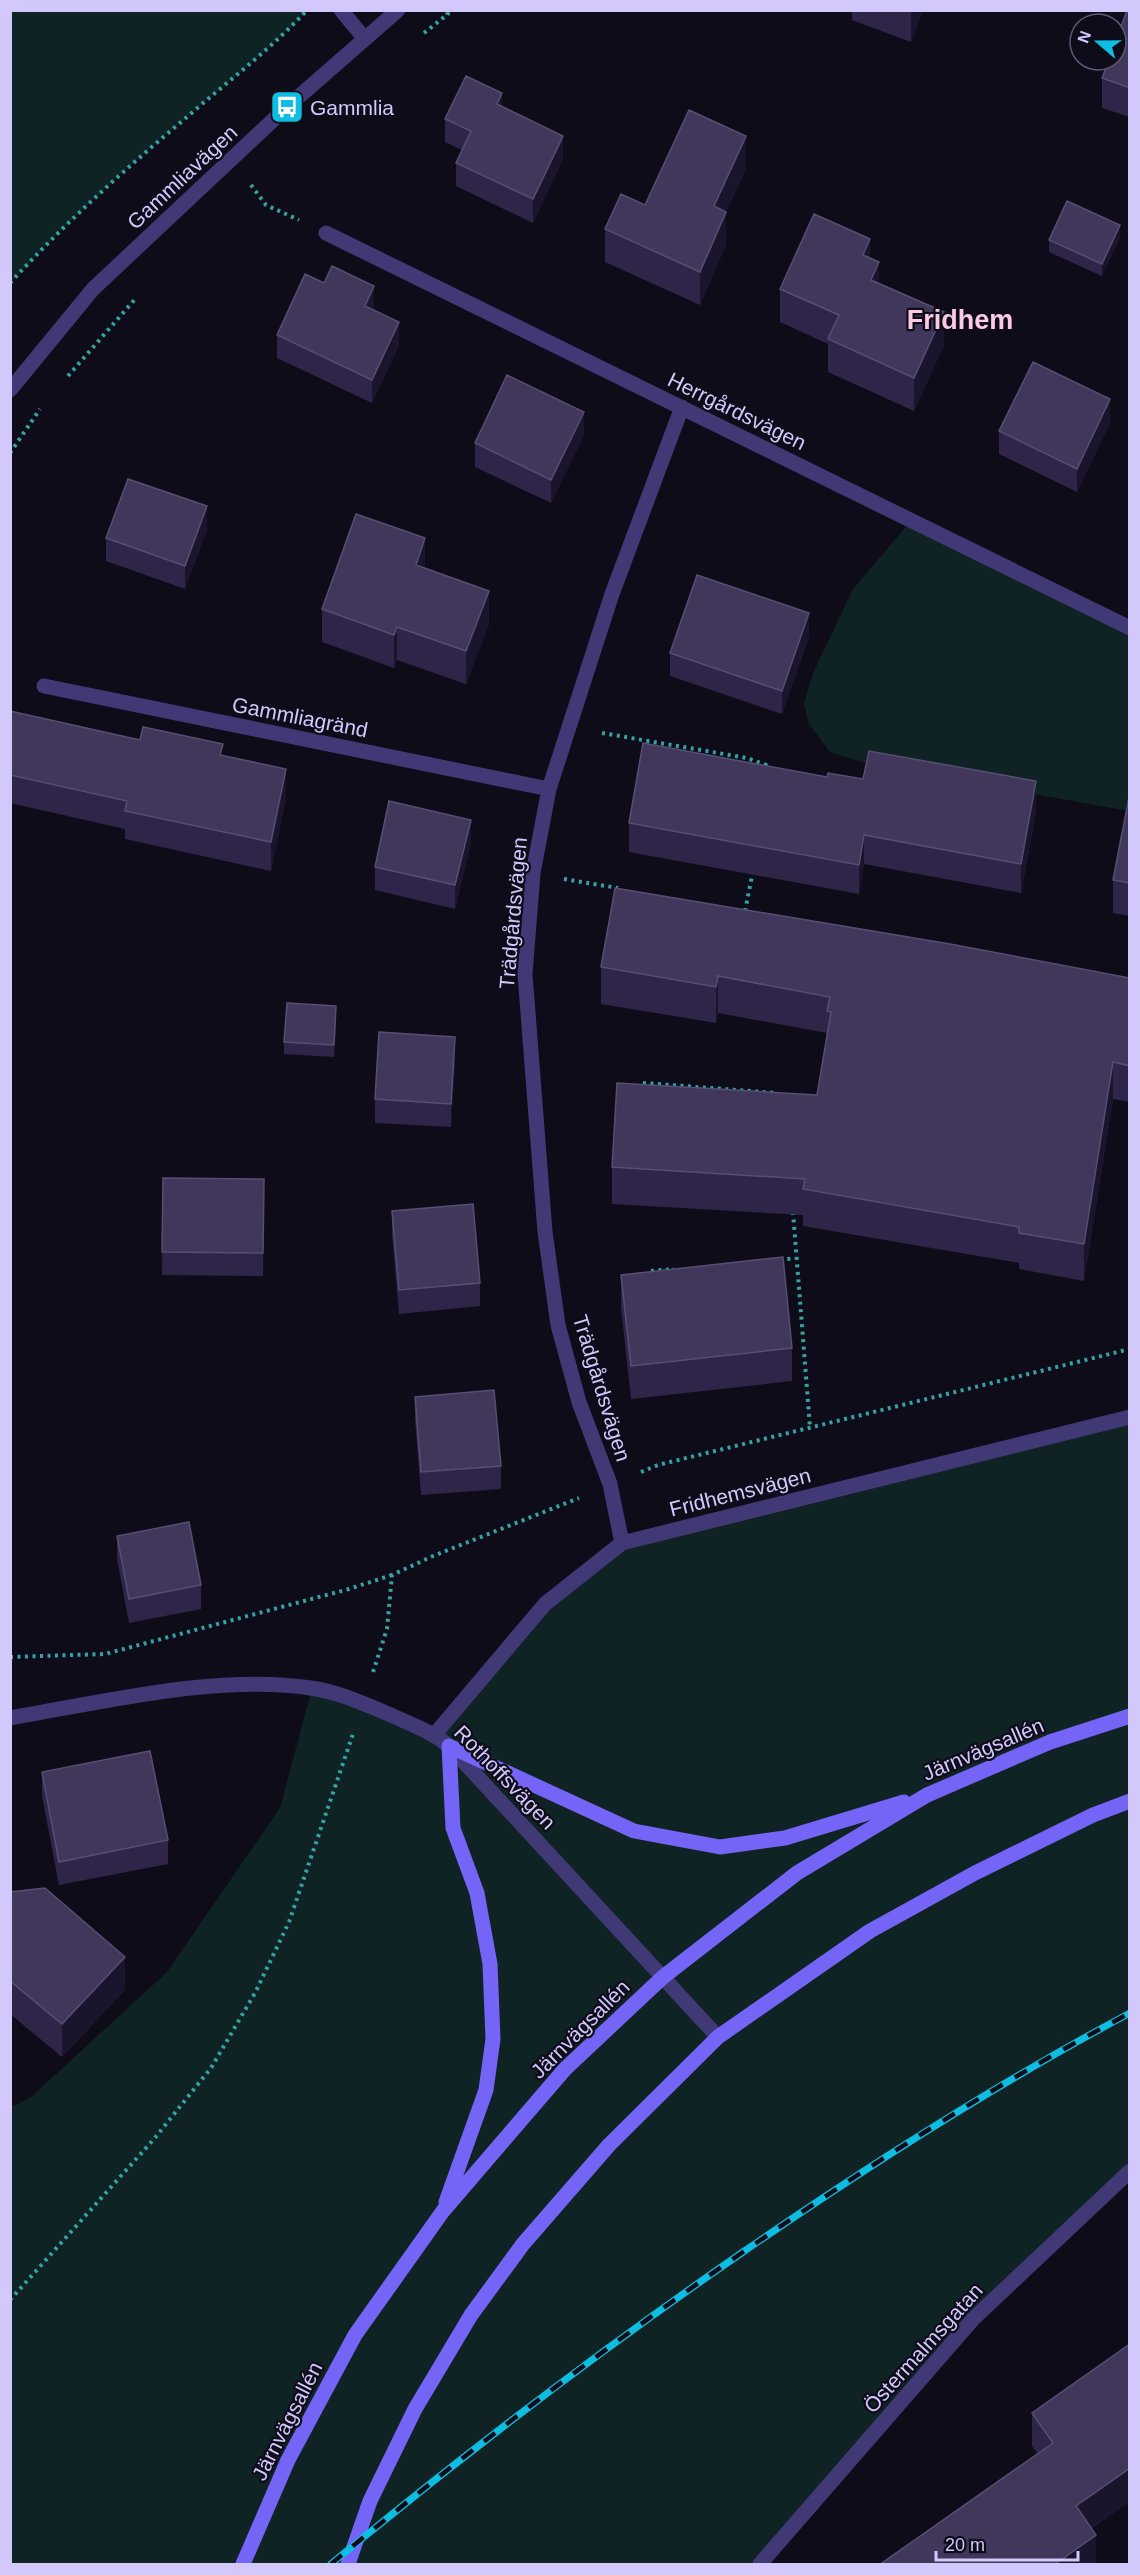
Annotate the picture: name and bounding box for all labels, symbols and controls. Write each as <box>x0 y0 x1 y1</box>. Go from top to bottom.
north arrow <box>1068 12 1128 72</box>
text: N <box>1074 29 1094 45</box>
bus stop icon: Gammlia <box>269 89 305 125</box>
place label: Gammlia <box>310 96 394 119</box>
street label: Gammliavägen <box>123 120 241 234</box>
district label: Fridhem <box>907 305 1013 335</box>
street label: Herrgårdsvägen <box>664 368 810 454</box>
street label: Gammliagränd <box>230 693 370 741</box>
street label: Trädgårdsvägen <box>495 836 531 990</box>
street label: Trädgårdsvägen <box>569 1312 635 1464</box>
street label: Fridhemsvägen <box>667 1463 813 1521</box>
street label: Järnvägsallén <box>919 1713 1047 1785</box>
street label: Rothoffsvägen <box>450 1720 560 1834</box>
street label: Järnvägsallén <box>526 1975 634 2083</box>
street label: Östermalmsgatan <box>859 2279 987 2417</box>
street label: Järnvägsallén <box>247 2358 327 2484</box>
scale bar <box>936 2524 1078 2562</box>
text: 20 m <box>945 2535 985 2555</box>

